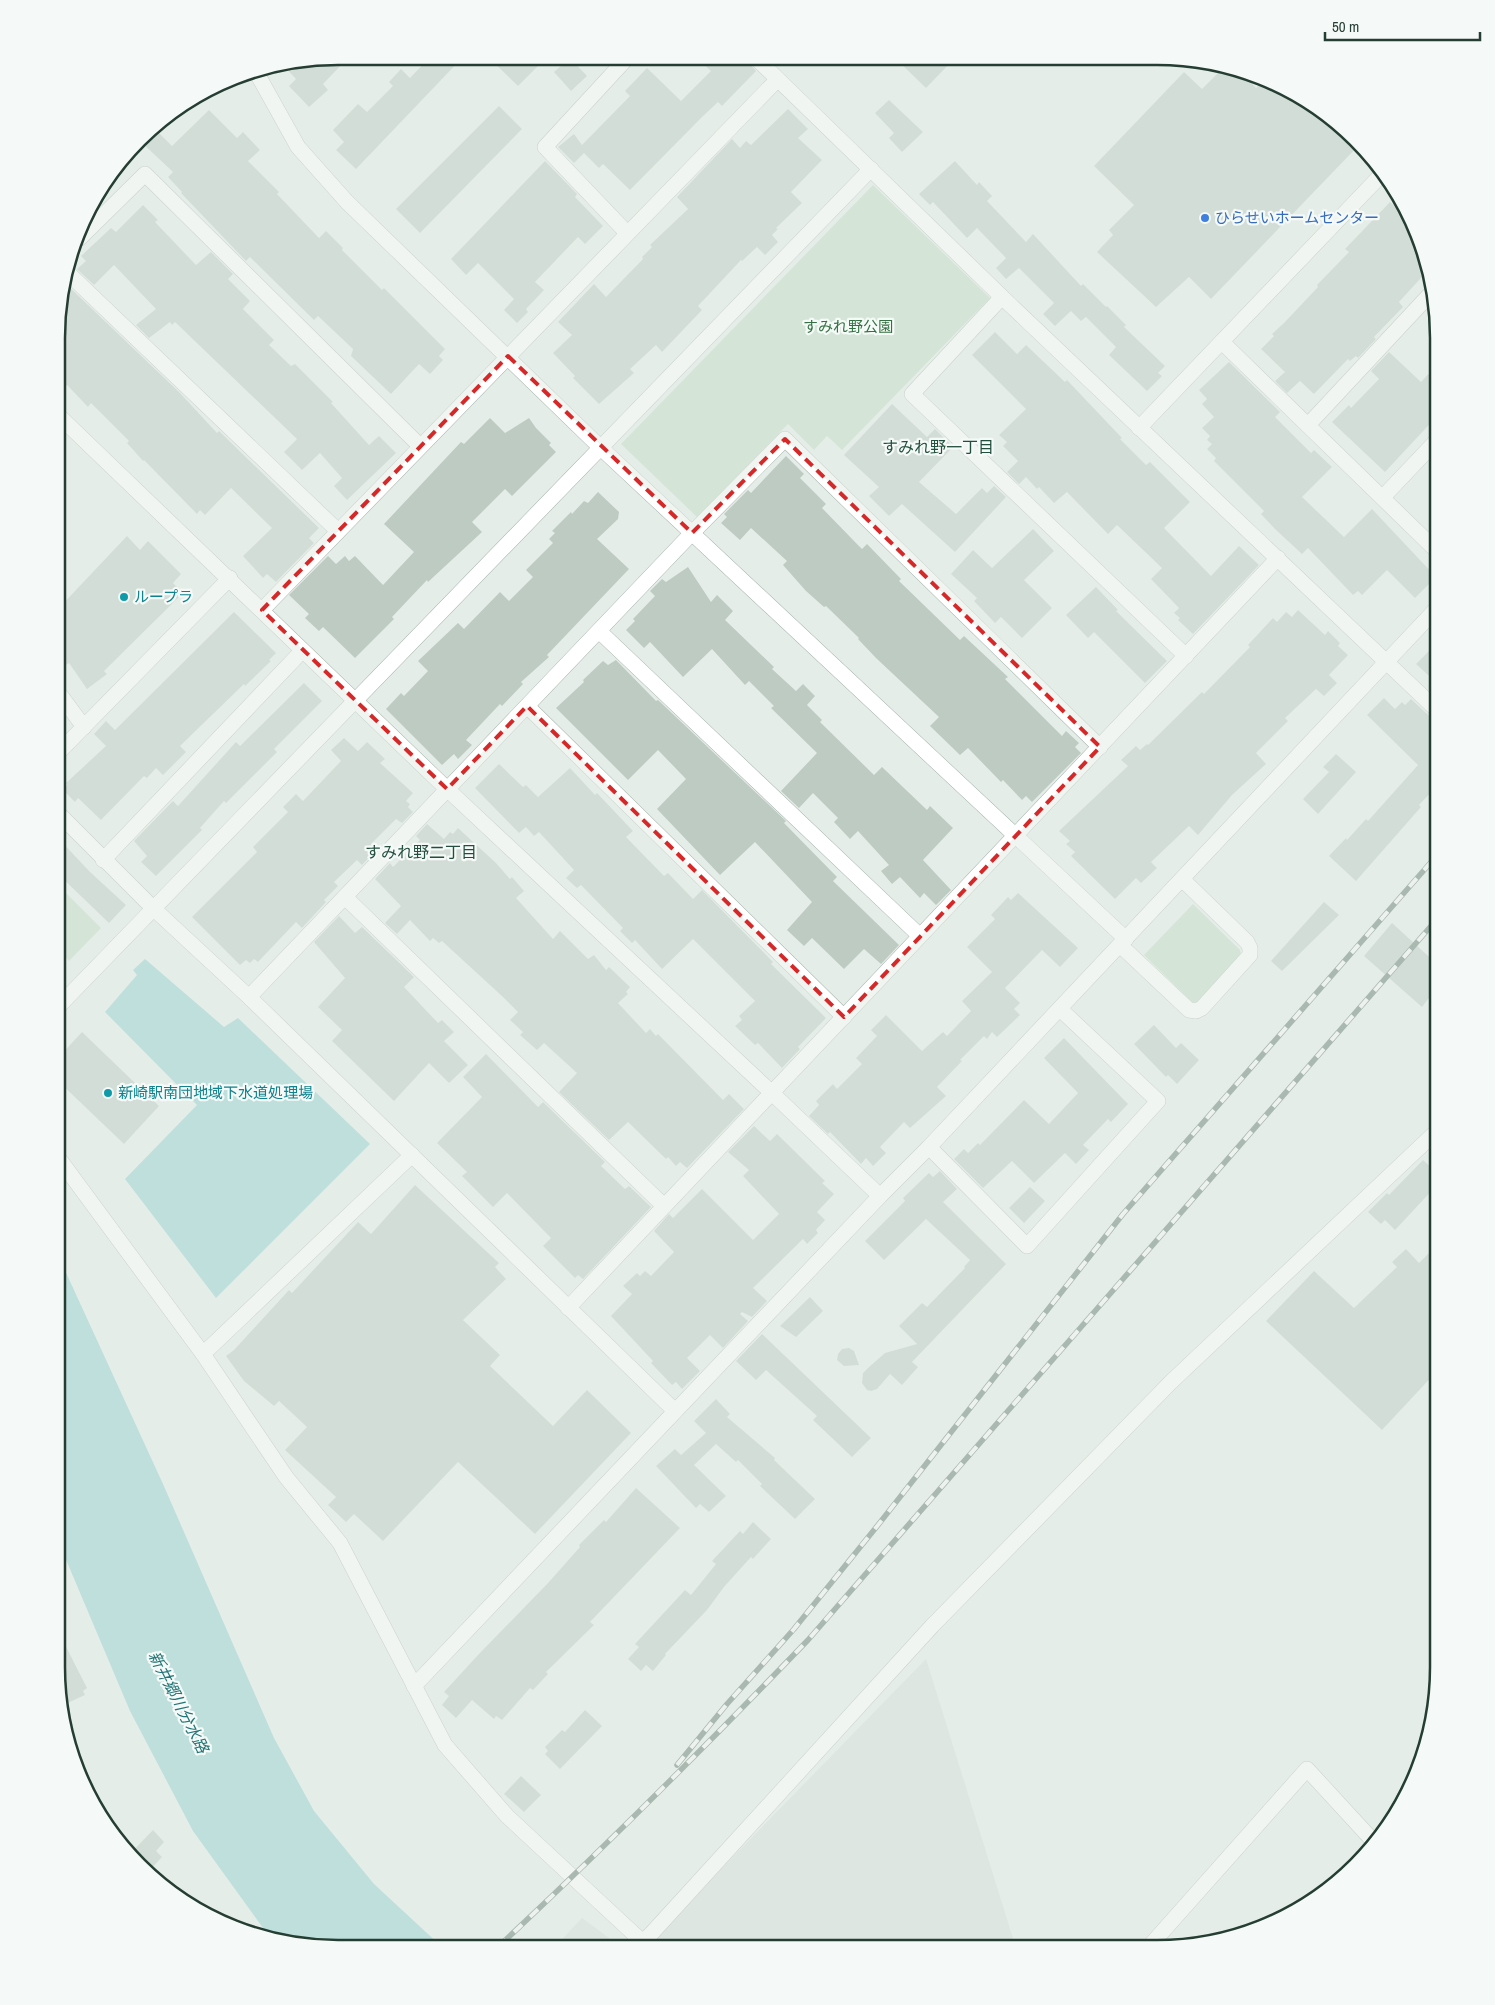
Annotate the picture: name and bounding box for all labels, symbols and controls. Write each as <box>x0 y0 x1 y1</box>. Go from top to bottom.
scale bar <box>1325 10 1480 42</box>
text: 50 m <box>1332 16 1359 37</box>
place label: ひらせいホームセンター <box>1215 207 1379 228</box>
marker: ひらせいホームセンター <box>1199 212 1211 224</box>
park label: すみれ野公園 <box>803 316 893 337</box>
district label: すみれ野一丁目 <box>882 436 994 458</box>
place label: ループラ <box>134 586 193 607</box>
marker: ループラ <box>118 591 130 603</box>
district label: すみれ野二丁目 <box>365 841 477 863</box>
place label: 新崎駅南団地域下水道処理場 <box>118 1082 313 1103</box>
marker: 新崎駅南団地域下水道処理場 <box>102 1087 114 1099</box>
water label: 新井郷川分水路 <box>144 1647 215 1759</box>

